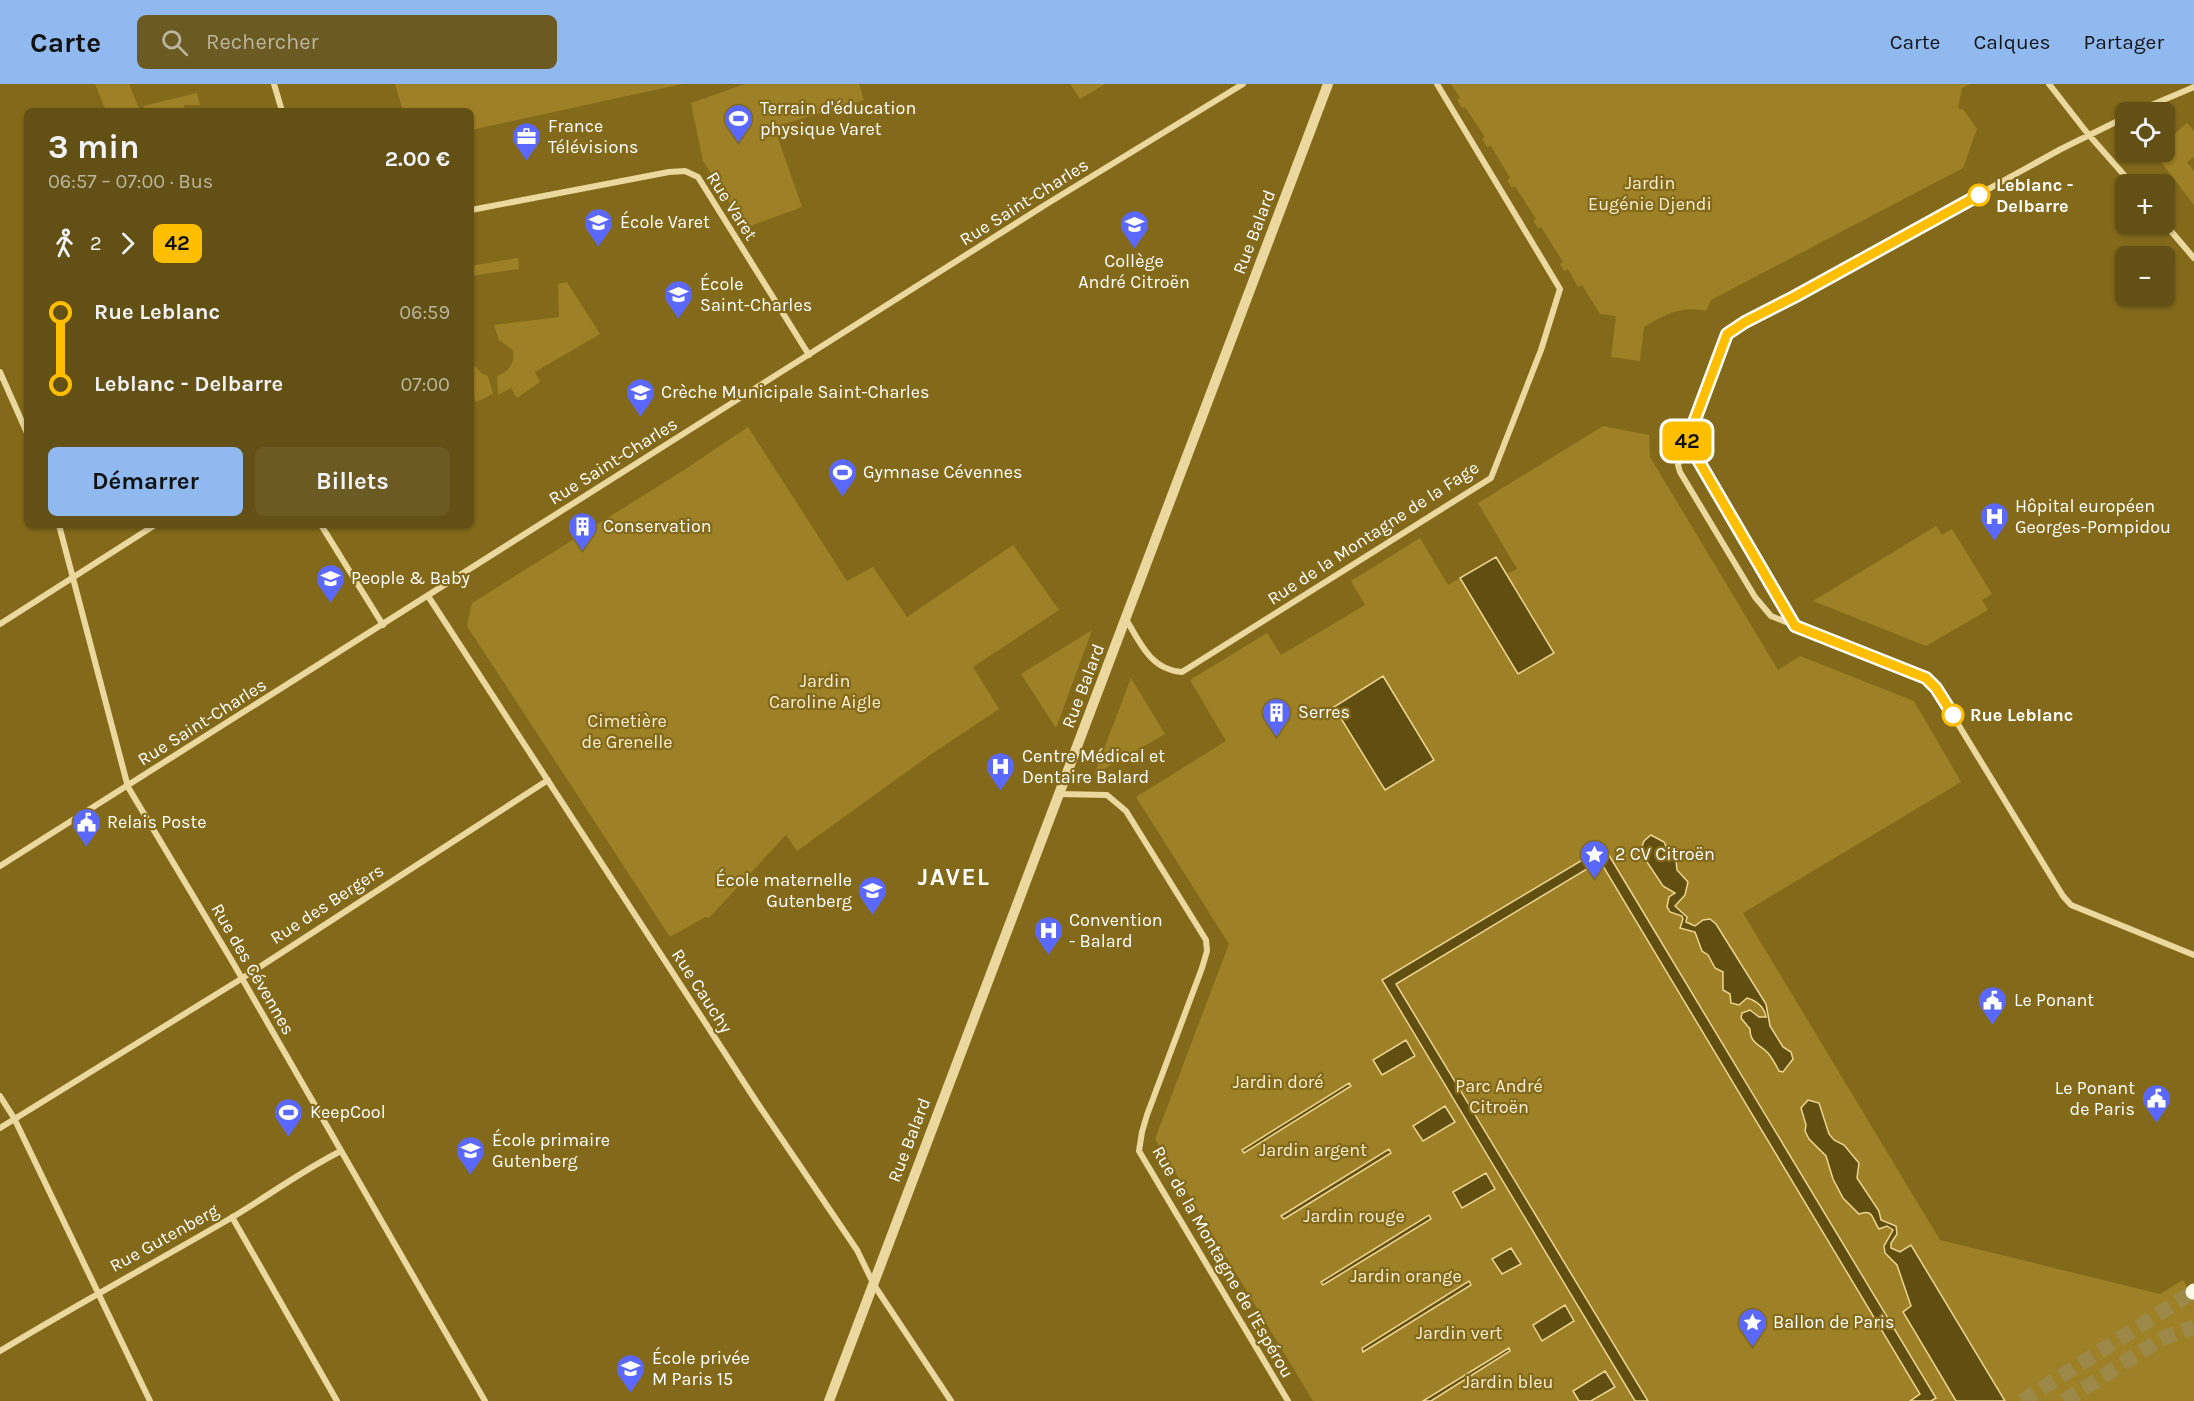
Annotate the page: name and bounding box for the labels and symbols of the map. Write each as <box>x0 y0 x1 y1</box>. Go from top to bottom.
place label: Terrain d'éducation physique Varet <box>760 97 916 140</box>
sports icon: Terrain d'éducation physique Varet <box>723 102 755 144</box>
place label: France Télévisions <box>548 115 639 158</box>
office icon: France Télévisions <box>511 120 543 162</box>
street label: Rue Saint-Charles <box>956 154 1092 250</box>
street label: Rue Varet <box>702 168 762 245</box>
park label: Jardin Eugénie Djendi <box>1588 172 1712 215</box>
place label: Leblanc - Delbarre <box>1996 174 2074 217</box>
marker: Leblanc - Delbarre <box>1968 184 1990 206</box>
street label: Rue Balard <box>1228 187 1280 277</box>
school or university icon: École Varet <box>583 206 615 248</box>
school or university icon: Collège André Citroën <box>1118 208 1150 250</box>
place label: École Varet <box>620 210 710 233</box>
place label: Collège André Citroën <box>1078 250 1190 293</box>
place label: École Saint-Charles <box>700 272 812 316</box>
school or university icon: École Saint-Charles <box>663 278 695 320</box>
school or university icon: Crèche Municipale Saint-Charles <box>624 376 656 418</box>
place label: Crèche Municipale Saint-Charles <box>661 381 930 403</box>
street label: Rue Saint-Charles <box>545 413 681 509</box>
line badge: 42 <box>1660 422 1714 460</box>
sports icon: Gymnase Cévennes <box>826 456 858 498</box>
street label: Rue de la Montagne de la Fage <box>1263 456 1483 610</box>
place label: Gymnase Cévennes <box>863 461 1023 483</box>
place label: Hôpital européen Georges-Pompidou <box>2015 495 2171 538</box>
hospital icon: Hôpital européen Georges-Pompidou <box>1978 500 2010 542</box>
building icon: Conservation <box>566 510 598 552</box>
place label: Conservation <box>603 515 712 537</box>
school or university icon: People & Baby <box>314 562 346 604</box>
place label: People & Baby <box>351 567 471 589</box>
street label: Rue Balard <box>1057 641 1109 731</box>
park label: Jardin Caroline Aigle <box>769 670 881 713</box>
street label: Rue Saint-Charles <box>134 674 270 770</box>
building icon: Serres <box>1261 696 1293 738</box>
place label: Serres <box>1298 701 1350 723</box>
marker: Rue Leblanc <box>1942 704 1964 726</box>
place label: Rue Leblanc <box>1970 704 2073 726</box>
park label: Cimetière de Grenelle <box>582 710 672 753</box>
place label: Centre Médical et Dentaire Balard <box>1022 745 1165 788</box>
hospital icon: Centre Médical et Dentaire Balard <box>985 750 1017 792</box>
public building icon: Relais Poste <box>70 806 102 848</box>
place label: Relais Poste <box>107 811 207 833</box>
place icon: 2 CV Citroën <box>1578 838 1610 880</box>
place label: 2 CV Citroën <box>1615 843 1715 865</box>
street label: Rue des Bergers <box>266 859 388 949</box>
district label: JAVEL <box>918 863 990 891</box>
place label: École maternelle Gutenberg <box>716 868 852 912</box>
school or university icon: École maternelle Gutenberg <box>857 874 889 916</box>
street label: Rue des Cévennes <box>206 899 300 1039</box>
place label: Convention - Balard <box>1069 909 1163 952</box>
hospital icon: Convention - Balard <box>1032 914 1064 956</box>
street label: Rue Cauchy <box>667 945 738 1038</box>
public building icon: Le Ponant <box>1977 984 2009 1026</box>
place label: Le Ponant <box>2014 989 2094 1011</box>
park label: Jardin doré <box>1232 1071 1324 1093</box>
park label: Parc André Citroën <box>1455 1075 1543 1118</box>
place label: Le Ponant de Paris <box>2055 1077 2135 1120</box>
public building icon: Le Ponant de Paris <box>2140 1082 2172 1124</box>
street label: Rue Balard <box>883 1095 935 1185</box>
sports icon: KeepCool <box>273 1096 305 1138</box>
place label: KeepCool <box>310 1101 386 1123</box>
place label: École primaire Gutenberg <box>492 1128 610 1172</box>
school or university icon: École primaire Gutenberg <box>455 1134 487 1176</box>
park label: Jardin argent <box>1259 1139 1367 1161</box>
street label: Rue de la Montagne de l'Espérou <box>1147 1142 1299 1382</box>
street label: Rue Gutenberg <box>106 1199 222 1277</box>
park label: Jardin rouge <box>1303 1205 1405 1227</box>
park label: Jardin orange <box>1350 1265 1462 1287</box>
place icon: Ballon de Paris <box>1736 1306 1768 1348</box>
place label: Ballon de Paris <box>1773 1311 1895 1333</box>
park label: Jardin vert <box>1416 1322 1502 1344</box>
place label: École privée M Paris 15 <box>652 1346 750 1390</box>
school or university icon: École privée M Paris 15 <box>615 1352 647 1394</box>
park label: Jardin bleu <box>1463 1371 1553 1393</box>

